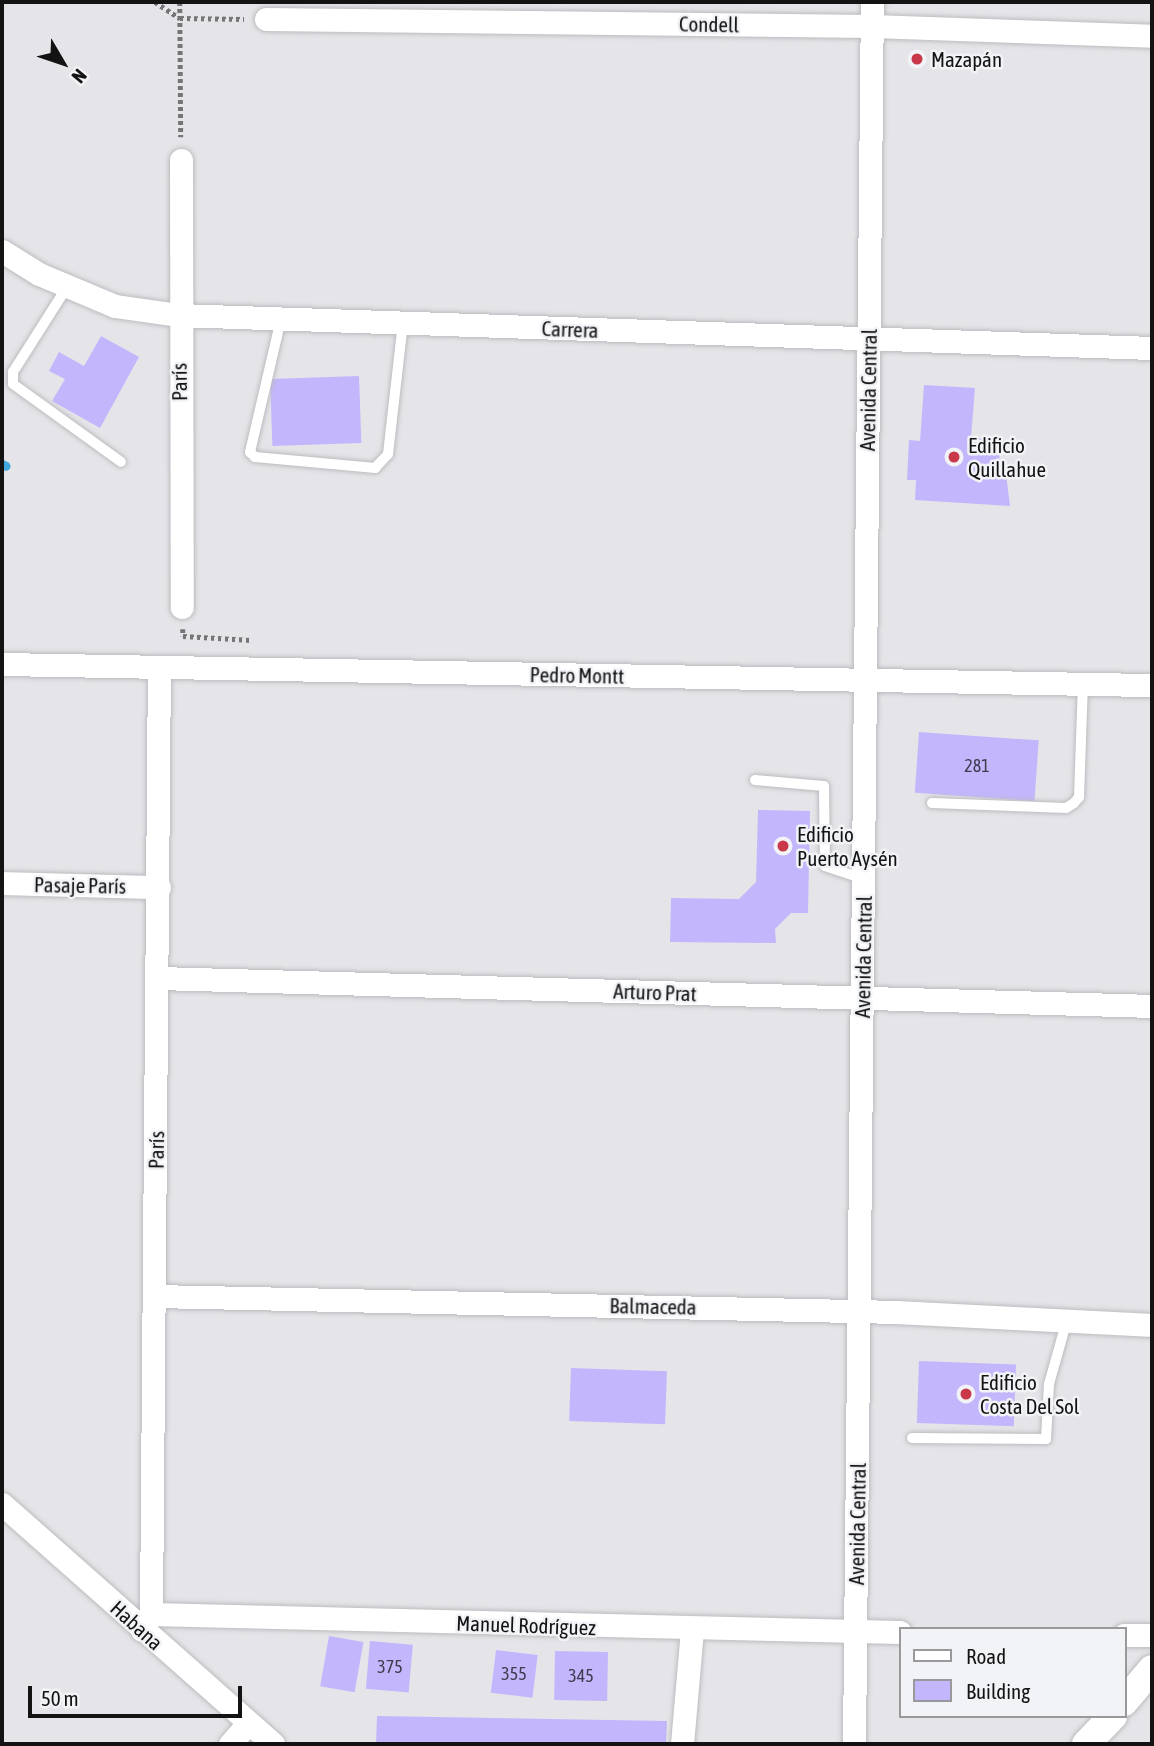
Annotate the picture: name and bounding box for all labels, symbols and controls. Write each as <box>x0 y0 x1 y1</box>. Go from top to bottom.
street label: Condell <box>679 11 739 37</box>
north arrow <box>28 28 98 98</box>
place label: Mazapán <box>931 46 1002 72</box>
marker: Mazapán <box>909 51 925 67</box>
text: N <box>67 65 91 87</box>
street label: Carrera <box>541 315 599 343</box>
street label: Avenida Central <box>854 329 882 451</box>
street label: París <box>166 363 192 401</box>
place label: Edificio Quillahue <box>968 432 1046 482</box>
marker: Edificio Quillahue <box>946 449 962 465</box>
street label: Pedro Montt <box>529 662 625 688</box>
house number: 281 <box>964 755 990 777</box>
place label: Edificio Puerto Aysén <box>797 821 898 871</box>
marker: Edificio Puerto Aysén <box>775 838 791 854</box>
street label: Pasaje París <box>34 872 126 898</box>
street label: Avenida Central <box>849 896 877 1018</box>
street label: Arturo Prat <box>613 978 697 1006</box>
street label: París <box>143 1131 169 1169</box>
street label: Balmaceda <box>609 1293 697 1319</box>
place label: Edificio Costa Del Sol <box>980 1369 1079 1419</box>
marker: Edificio Costa Del Sol <box>958 1386 974 1402</box>
street label: Avenida Central <box>843 1463 871 1585</box>
street label: Habana <box>106 1595 168 1655</box>
street label: Manuel Rodríguez <box>456 1610 596 1640</box>
legend <box>898 1627 1126 1718</box>
text: Road <box>966 1644 1006 1668</box>
house number: 375 <box>377 1656 403 1678</box>
house number: 355 <box>501 1663 527 1685</box>
house number: 345 <box>568 1665 594 1687</box>
scale bar <box>32 1672 245 1716</box>
text: Building <box>966 1679 1030 1703</box>
text: 50 m <box>41 1686 79 1710</box>

